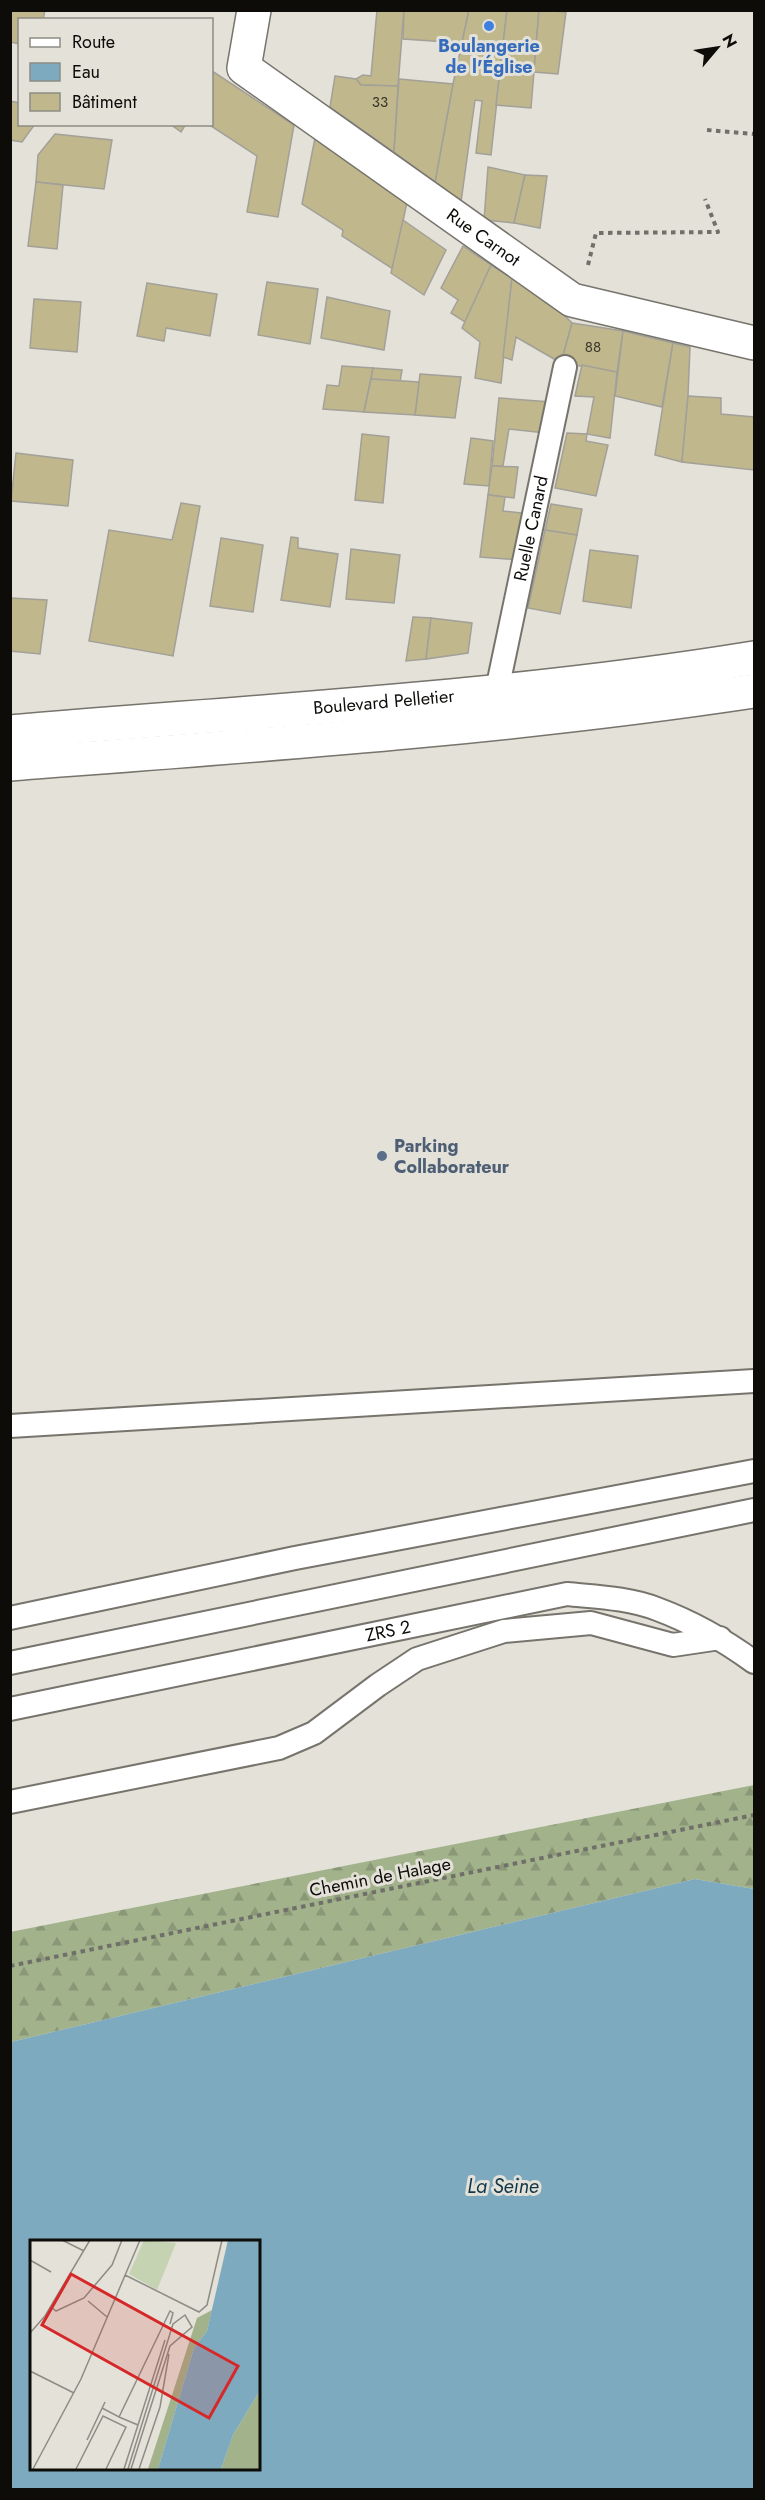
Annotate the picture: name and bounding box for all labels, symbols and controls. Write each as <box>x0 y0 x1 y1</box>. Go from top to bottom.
legend <box>18 18 213 126</box>
north arrow <box>687 18 747 78</box>
marker: Boulangerie de l'Église <box>482 19 496 33</box>
text: Route <box>72 29 115 55</box>
text: N <box>717 30 743 52</box>
place label: Boulangerie de l'Église <box>438 33 540 80</box>
text: Eau <box>72 59 100 85</box>
text: Bâtiment <box>72 89 138 115</box>
house number: 33 <box>372 91 388 113</box>
street label: Rue Carnot <box>441 202 526 273</box>
house number: 88 <box>585 336 601 358</box>
street label: Ruelle Canard <box>507 473 555 584</box>
street label: Boulevard Pelletier <box>312 683 456 721</box>
place label: Parking Collaborateur <box>394 1133 510 1180</box>
marker: Parking Collaborateur <box>375 1149 389 1163</box>
street label: ZRS 2 <box>363 1614 413 1648</box>
street label: Chemin de Halage <box>307 1851 453 1903</box>
water label: La Seine <box>467 2172 539 2201</box>
inset map <box>30 2240 260 2470</box>

